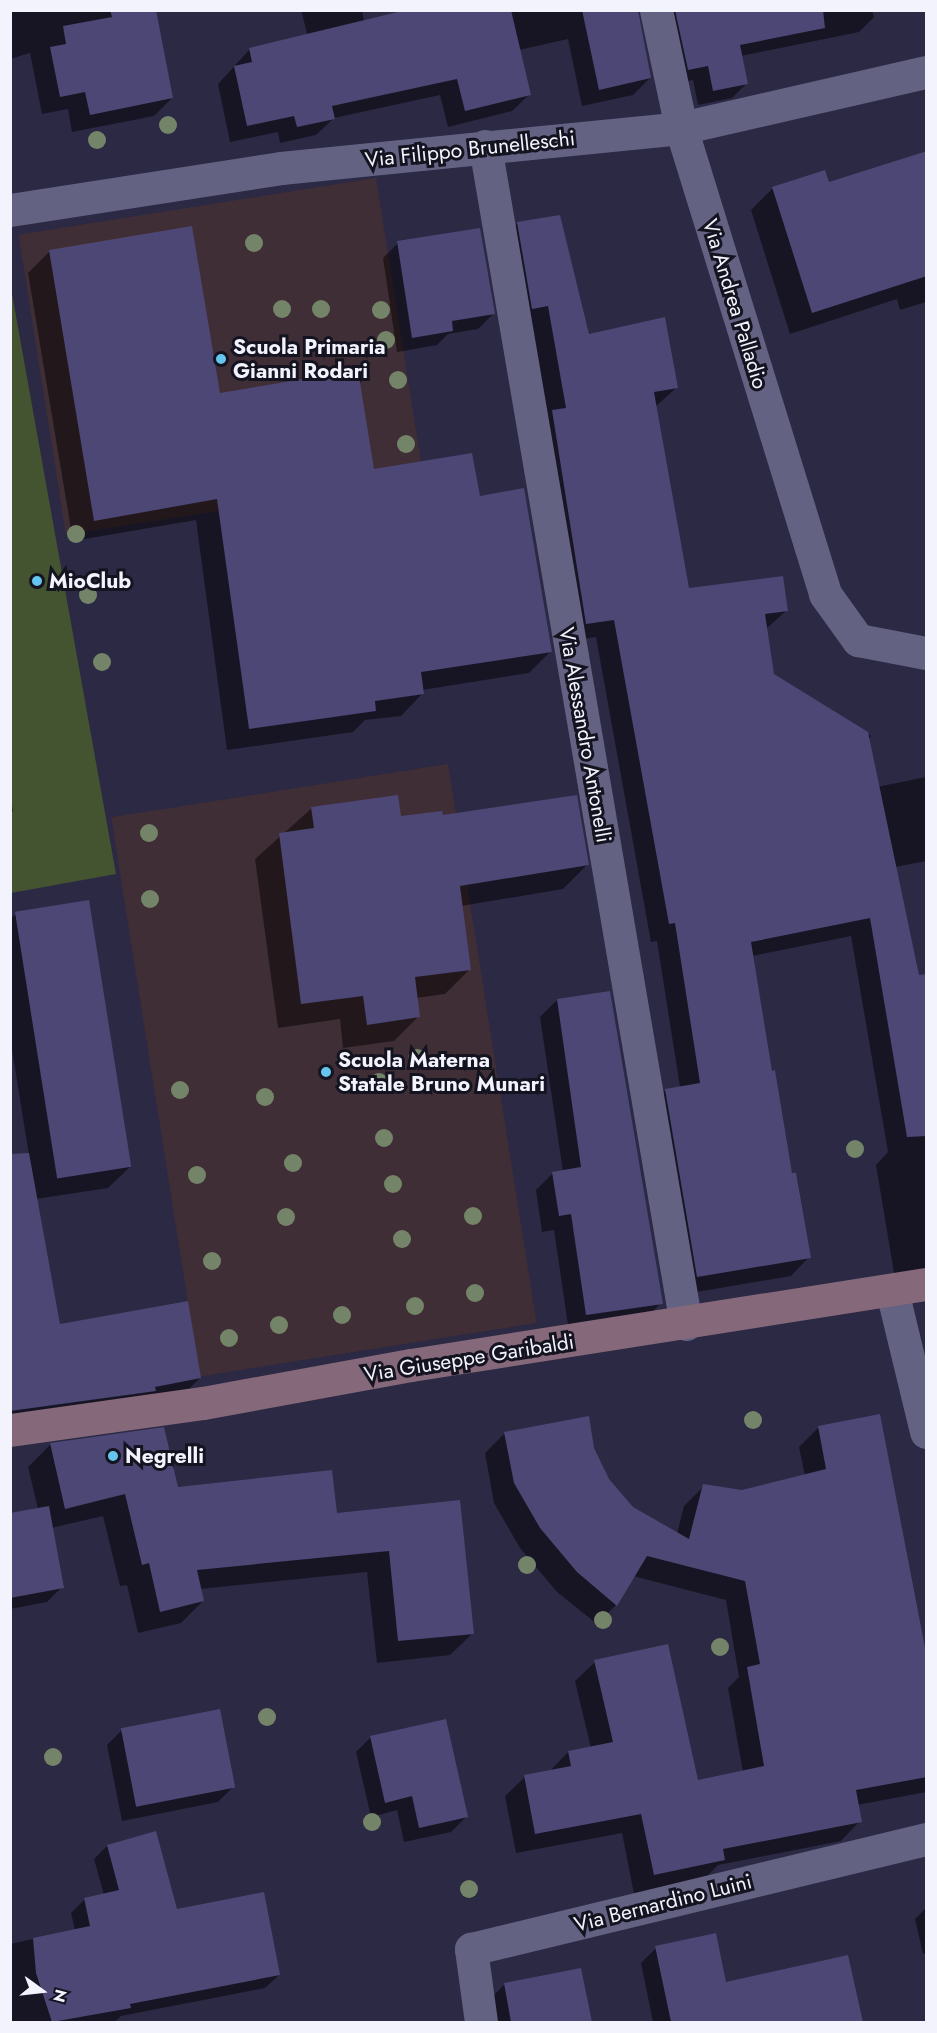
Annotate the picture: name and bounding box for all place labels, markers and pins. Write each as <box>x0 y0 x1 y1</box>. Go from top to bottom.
place label: Scuola Primaria Gianni Rodari <box>233 334 386 384</box>
marker: Scuola Primaria Gianni Rodari <box>214 352 228 366</box>
place label: MioClub <box>49 568 131 594</box>
marker: MioClub <box>30 574 44 588</box>
place label: Scuola Materna Statale Bruno Munari <box>338 1047 545 1097</box>
marker: Scuola Materna Statale Bruno Munari <box>319 1065 333 1079</box>
place label: Negrelli <box>125 1443 204 1469</box>
marker: Negrelli <box>106 1449 120 1463</box>

